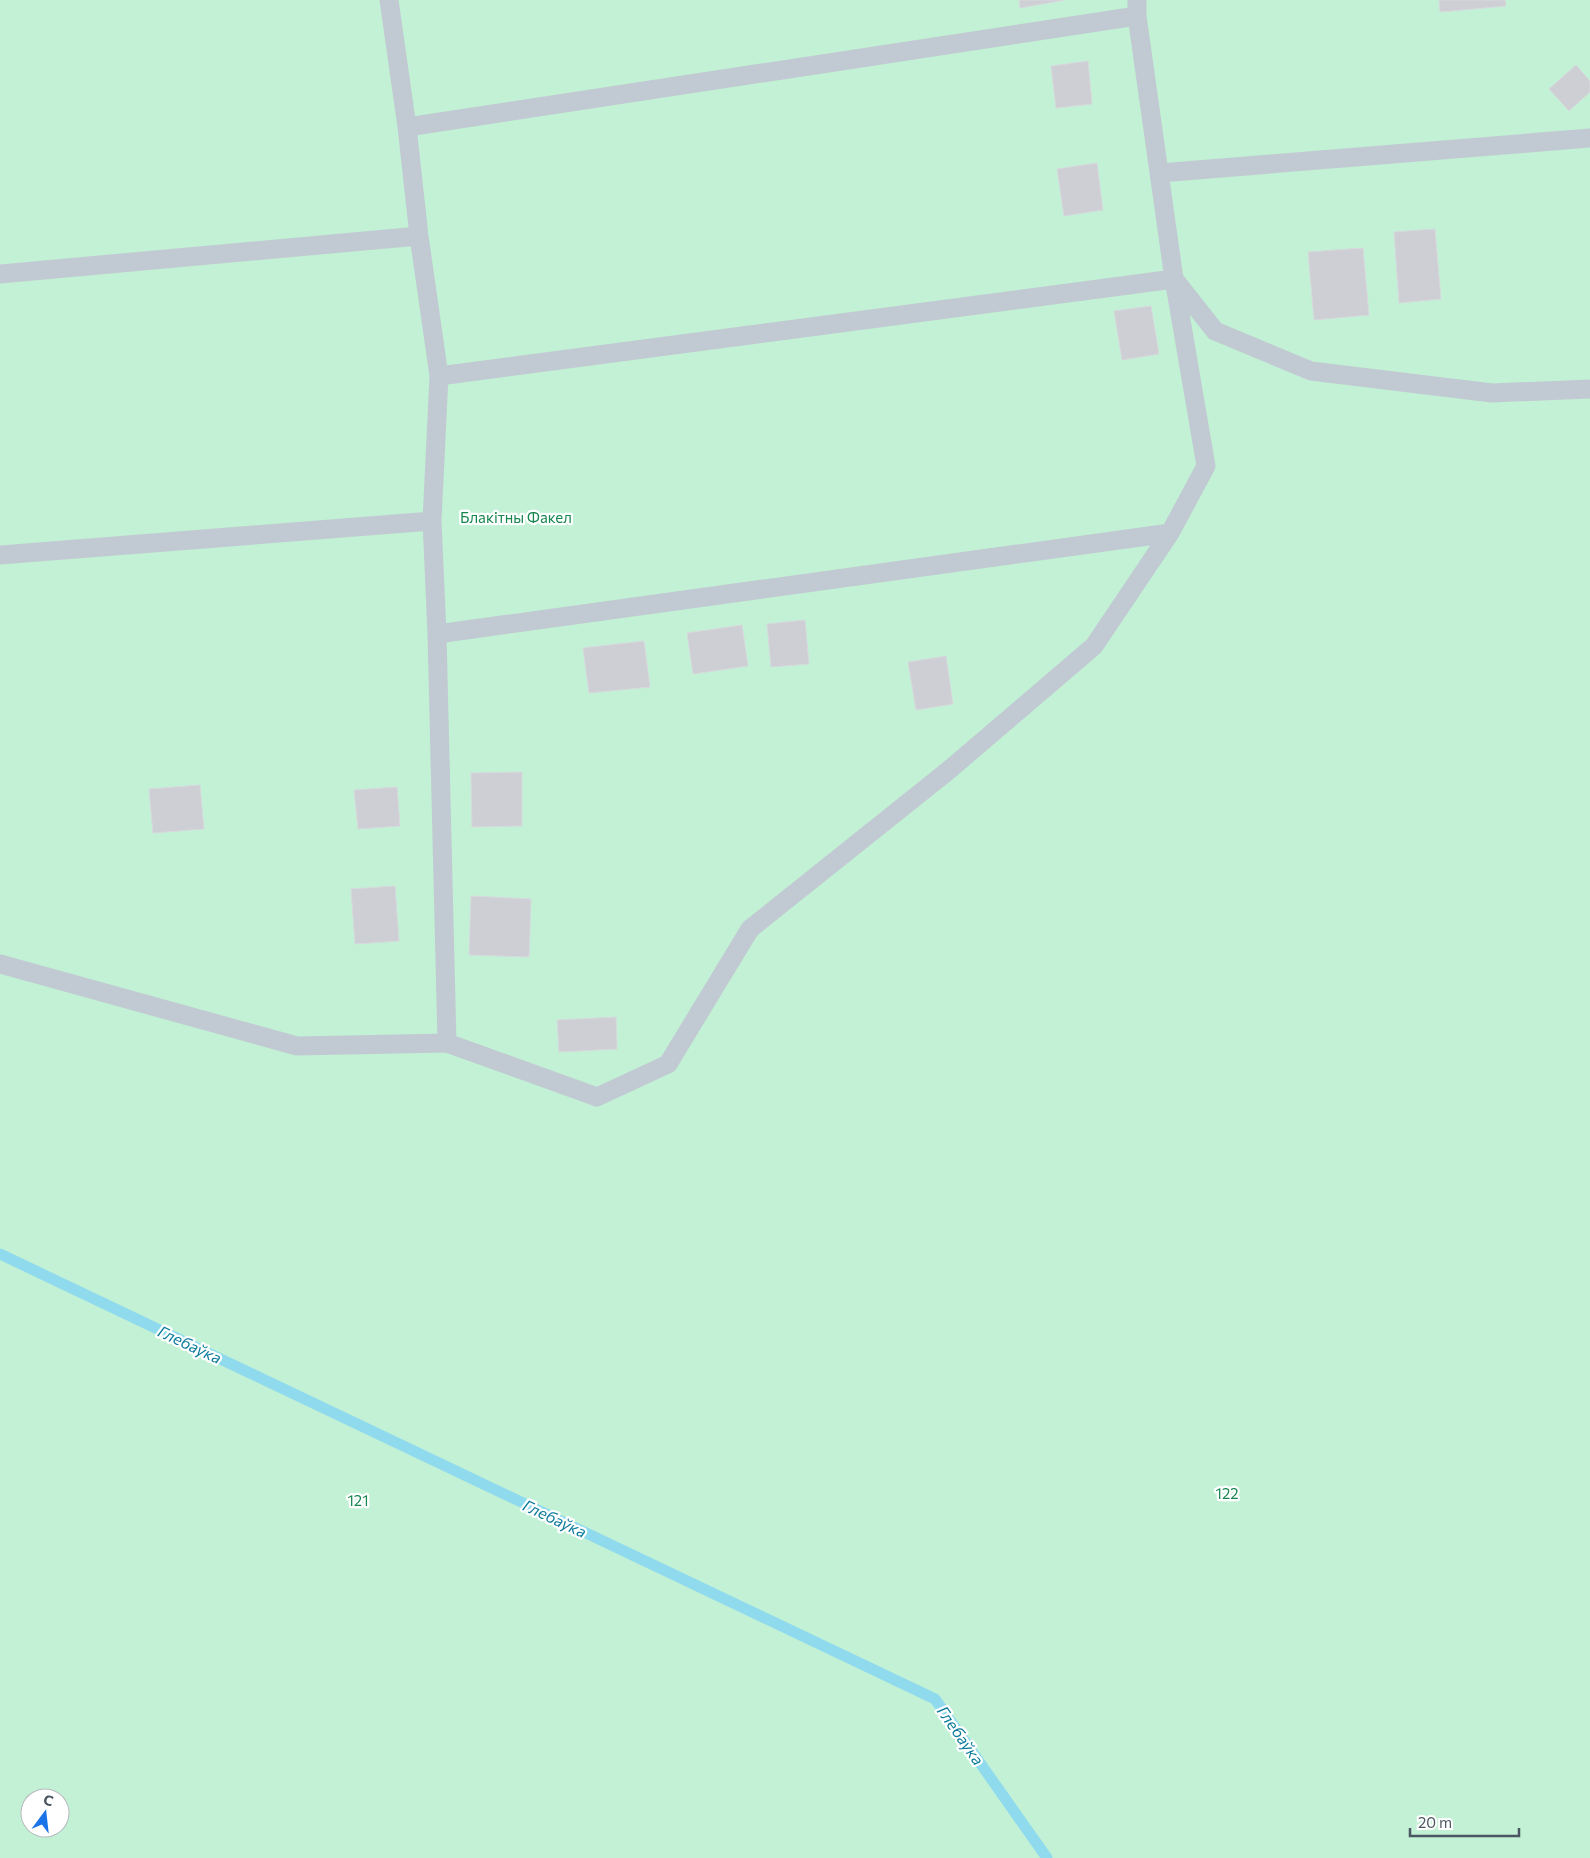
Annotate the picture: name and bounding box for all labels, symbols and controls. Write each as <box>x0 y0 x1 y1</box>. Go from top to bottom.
park label: Блакітны Факел <box>460 508 572 526</box>
water label: Глебаўка <box>155 1321 225 1367</box>
park label: 122 <box>1215 1484 1239 1502</box>
park label: 121 <box>347 1491 369 1509</box>
water label: Глебаўка <box>520 1495 590 1541</box>
water label: Глебаўка <box>934 1702 988 1768</box>
north arrow <box>20 1788 70 1838</box>
text: С <box>42 1791 55 1809</box>
scale bar <box>1410 1806 1519 1838</box>
text: 20 m <box>1418 1813 1452 1831</box>

